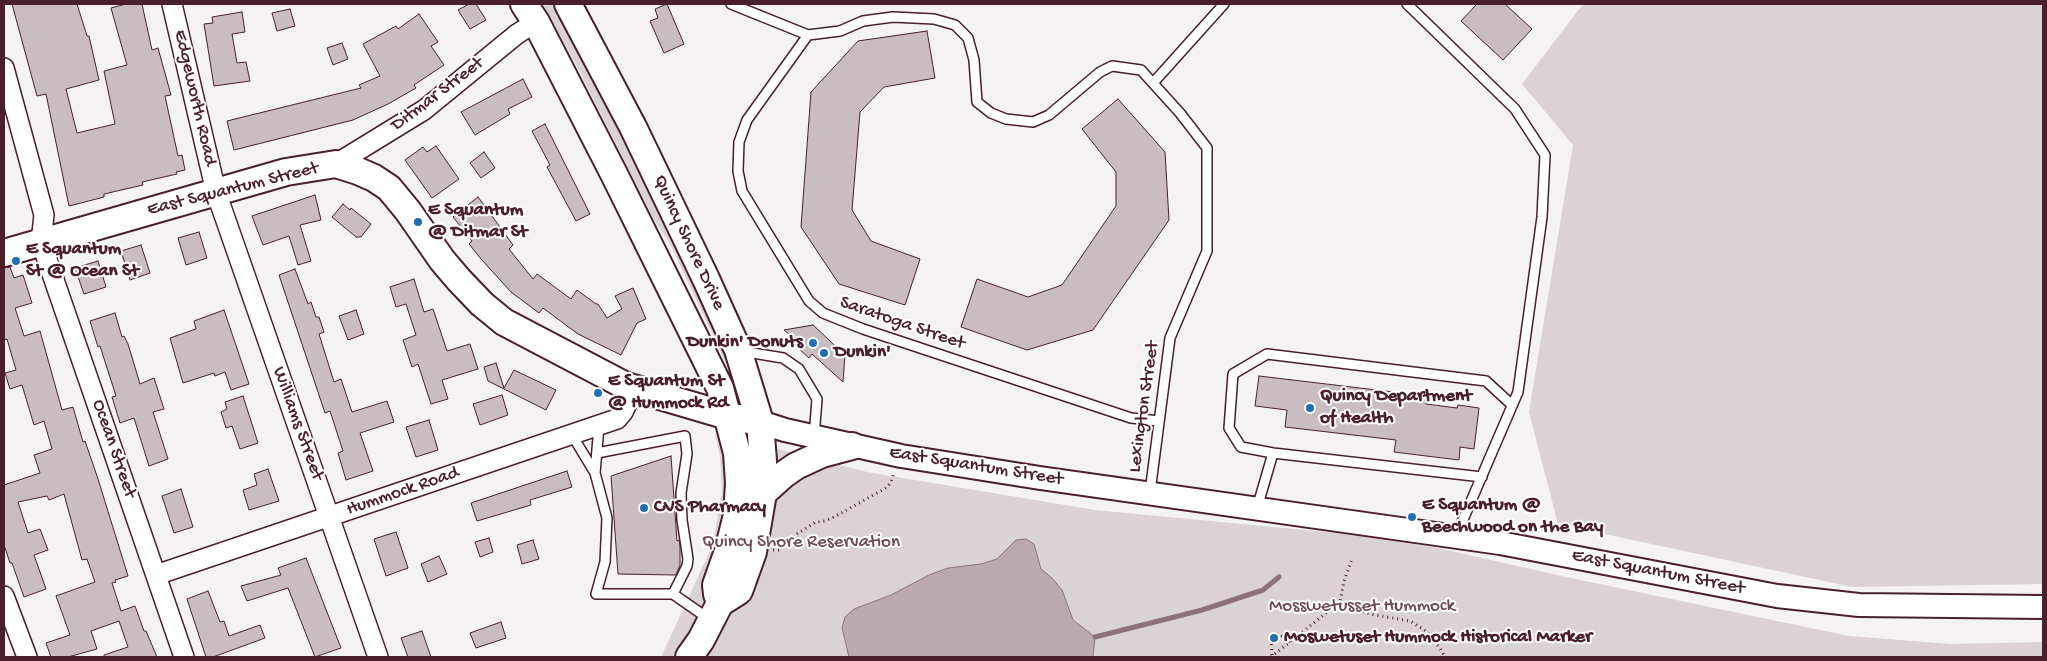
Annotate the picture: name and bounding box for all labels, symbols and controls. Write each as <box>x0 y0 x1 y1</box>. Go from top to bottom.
street label: Edgeworth Road <box>167 28 221 168</box>
street label: Ditmar Street <box>387 53 489 137</box>
street label: East Squantum Street <box>145 158 321 222</box>
street label: Quincy Shore Drive <box>647 172 729 314</box>
place label: E Squantum @ Ditmar St <box>428 200 527 244</box>
marker: E Squantum @ Ditmar St <box>412 216 424 228</box>
place label: E Squantum St @ Ocean St <box>26 239 139 283</box>
marker: E Squantum St @ Ocean St <box>10 255 22 267</box>
street label: Saratoga Street <box>836 292 968 356</box>
place label: Dunkin' Donuts <box>687 332 803 354</box>
marker: Dunkin' Donuts <box>807 337 819 349</box>
street label: Lexington Street <box>1124 340 1166 474</box>
place label: Dunkin' <box>834 342 891 364</box>
marker: Dunkin' <box>818 347 830 359</box>
street label: Williams Street <box>266 364 328 484</box>
place label: E Squantum St @ Hummock Rd <box>608 371 728 415</box>
place label: Quincy Department of Health <box>1320 386 1472 430</box>
marker: E Squantum St @ Hummock Rd <box>592 387 604 399</box>
street label: Ocean Street <box>86 397 140 501</box>
marker: Quincy Department of Health <box>1304 402 1316 414</box>
street label: East Squantum Street <box>887 442 1065 492</box>
street label: Hummock Road <box>344 462 462 522</box>
place label: E Squantum @ Beechwood on the Bay <box>1422 495 1603 539</box>
place label: CVS Pharmacy <box>654 497 766 519</box>
marker: CVS Pharmacy <box>638 502 650 514</box>
marker: E Squantum @ Beechwood on the Bay <box>1406 511 1418 523</box>
park label: Quincy Shore Reservation <box>702 532 900 554</box>
street label: East Squantum Street <box>1570 545 1746 601</box>
park label: Mosswetusset Hummock <box>1269 596 1455 618</box>
place label: Moswetuset Hummock Historical Marker <box>1284 627 1592 649</box>
marker: Moswetuset Hummock Historical Marker <box>1268 632 1280 644</box>

